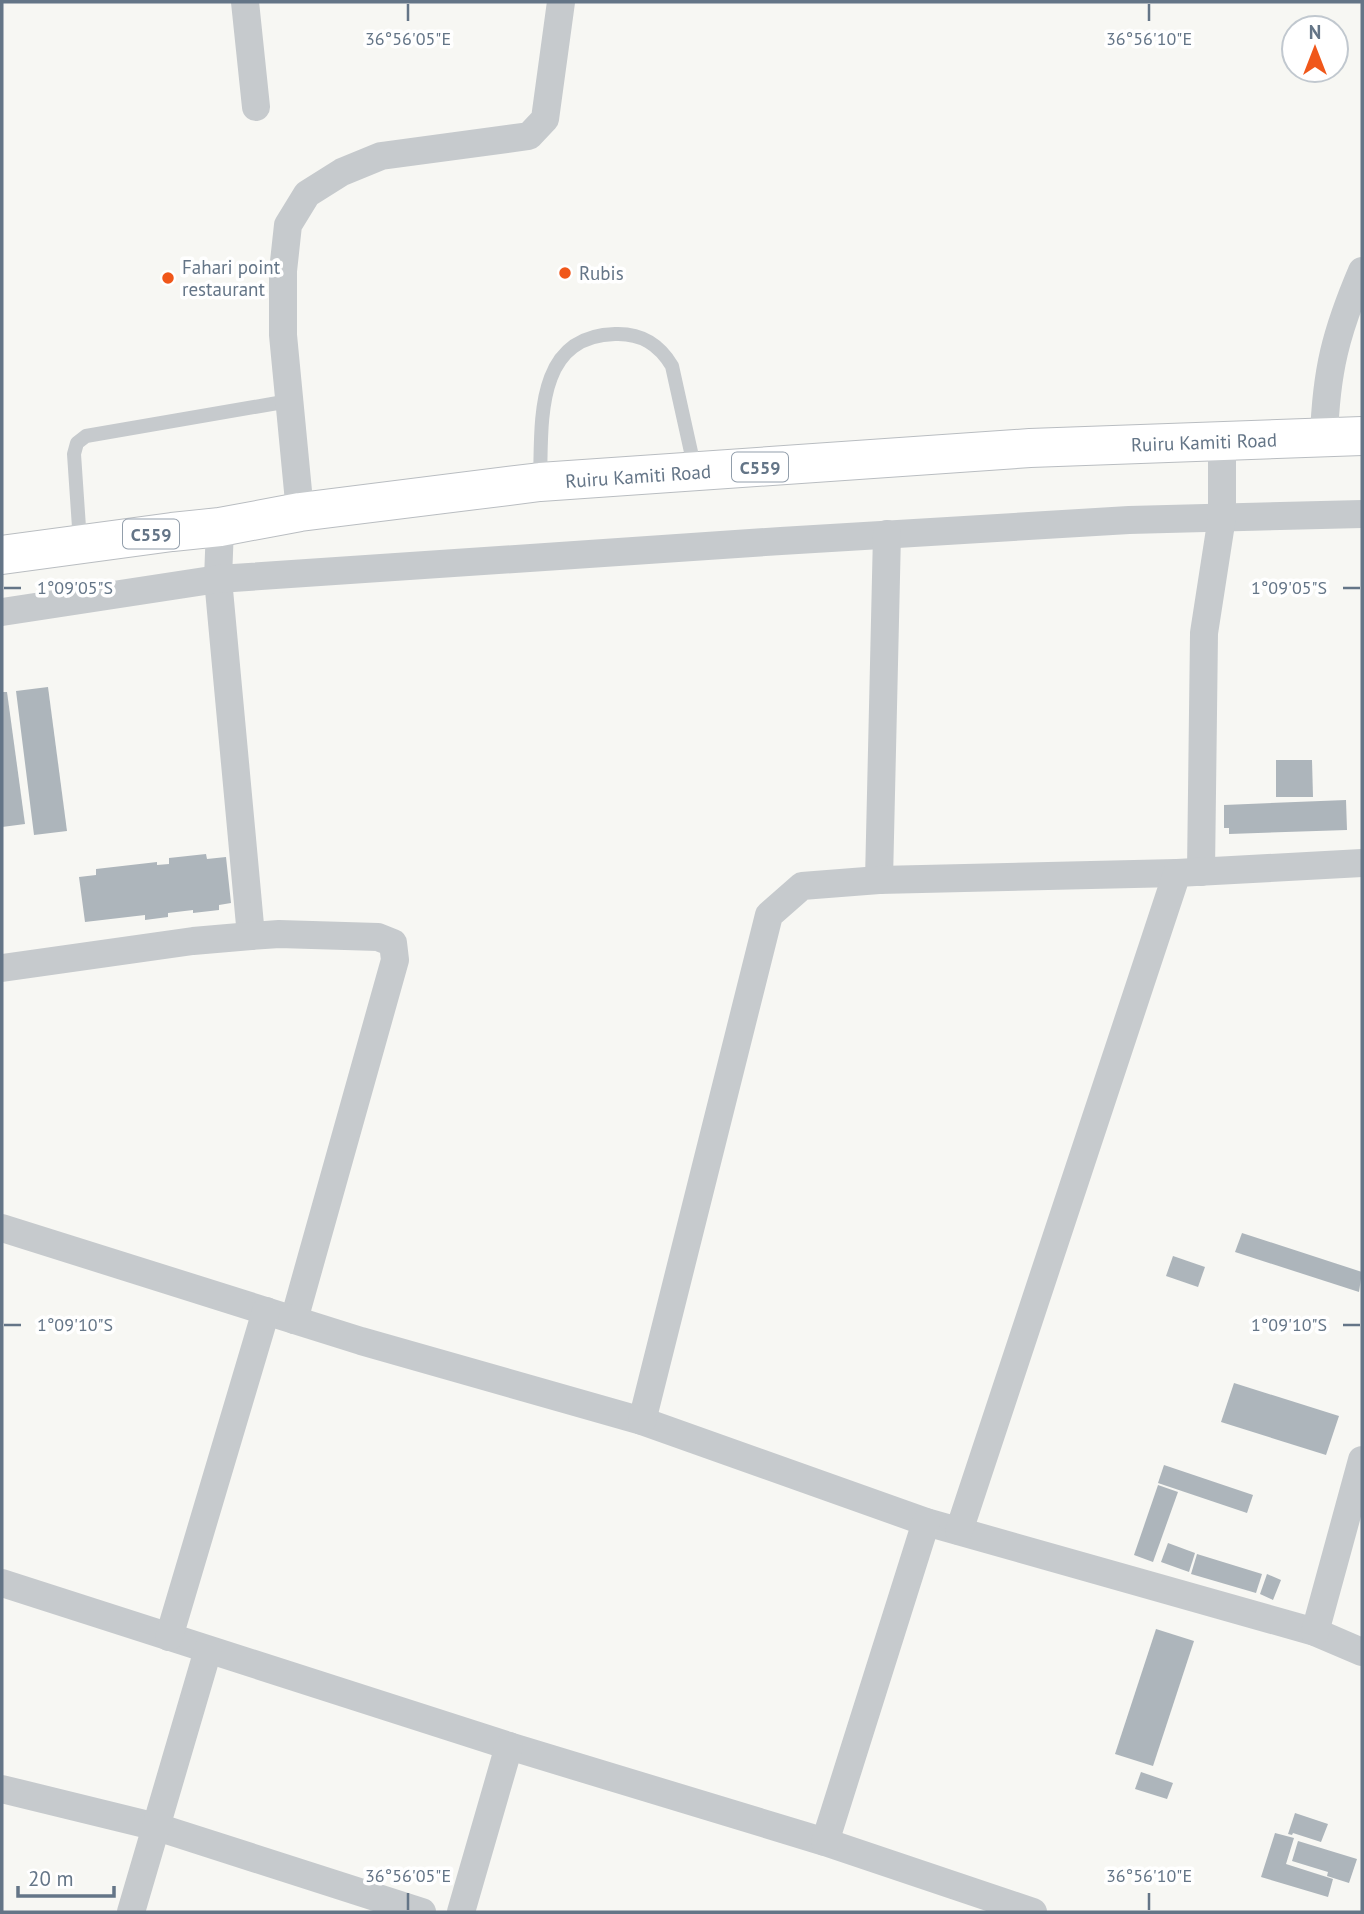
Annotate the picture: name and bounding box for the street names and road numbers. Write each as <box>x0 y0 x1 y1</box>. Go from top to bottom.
street label: Ruiru Kamiti Road <box>1131 427 1277 457</box>
road number: C559 <box>732 452 788 481</box>
street label: Ruiru Kamiti Road <box>564 459 712 493</box>
road number: C559 <box>123 520 179 548</box>

